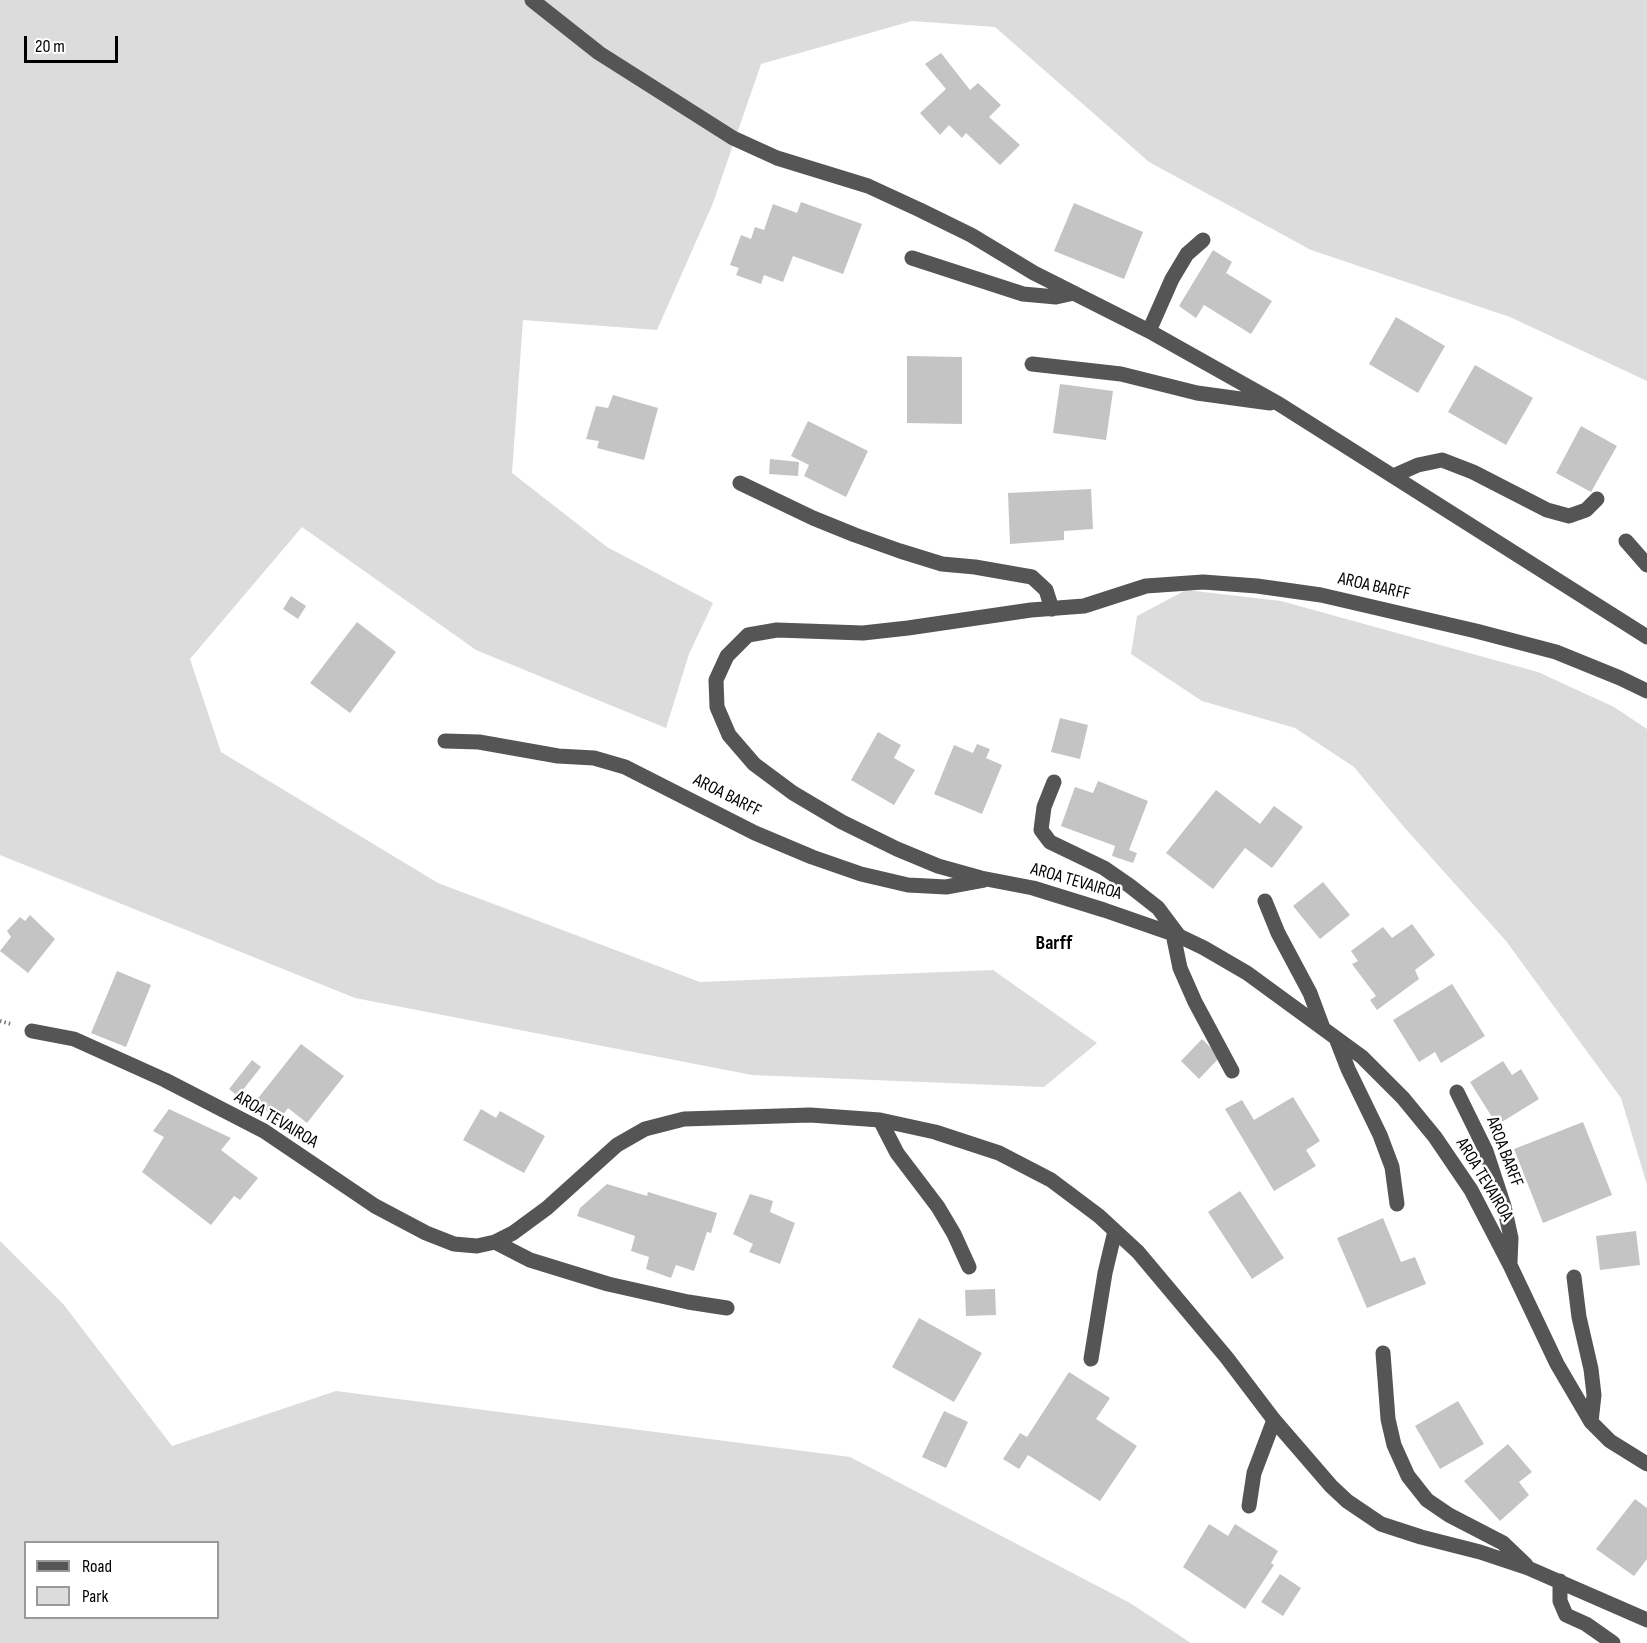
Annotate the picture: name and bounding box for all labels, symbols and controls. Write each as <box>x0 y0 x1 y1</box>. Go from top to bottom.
scale bar <box>27 24 122 62</box>
text: 20 m <box>35 36 65 57</box>
street label: AROA BARFF <box>1336 568 1412 606</box>
street label: AROA BARFF <box>689 770 765 822</box>
street label: AROA TEVAIROA <box>1028 859 1124 905</box>
district label: Barff <box>1036 932 1072 956</box>
street label: AROA TEVAIROA <box>230 1087 322 1153</box>
street label: AROA BARFF <box>1481 1114 1527 1190</box>
street label: AROA TEVAIROA <box>1451 1134 1517 1226</box>
legend <box>24 1541 219 1619</box>
text: Road <box>82 1556 112 1577</box>
text: Park <box>82 1586 108 1607</box>

